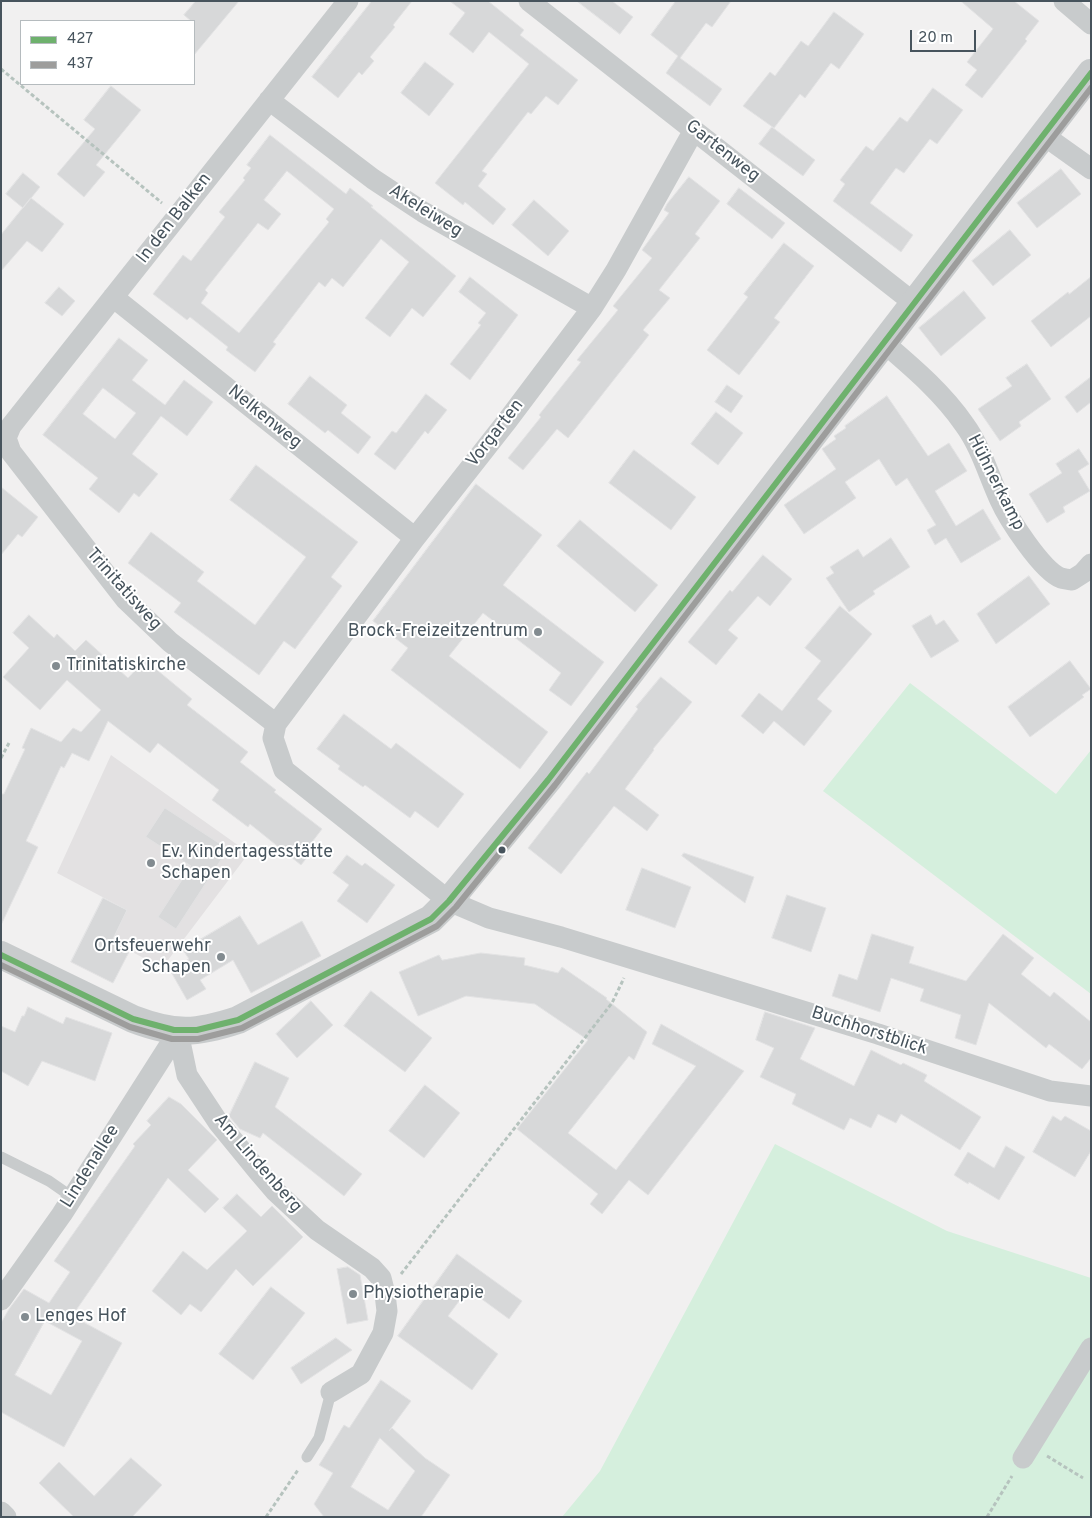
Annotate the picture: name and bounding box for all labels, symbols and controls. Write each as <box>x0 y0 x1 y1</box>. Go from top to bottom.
legend <box>20 20 195 85</box>
scale bar <box>912 20 978 52</box>
text: 20 m <box>918 29 953 48</box>
text: 427 <box>67 30 93 49</box>
text: 437 <box>67 55 93 74</box>
street label: Gartenweg <box>680 116 764 188</box>
street label: In den Balken <box>133 169 217 269</box>
street label: Akeleiweg <box>384 181 466 243</box>
street label: Nelkenweg <box>223 382 305 454</box>
street label: Vorgarten <box>463 396 529 472</box>
street label: Hühnerkamp <box>962 431 1028 535</box>
street label: Trinitatisweg <box>81 544 165 636</box>
place label: Brock-Freizeitzentrum <box>348 621 528 643</box>
marker: Brock-Freizeitzentrum <box>532 626 544 638</box>
place label: Trinitatiskirche <box>66 655 186 677</box>
marker: Trinitatiskirche <box>50 660 62 672</box>
place label: Ev. Kindertagesstätte Schapen <box>161 842 333 884</box>
unlabelled marker <box>497 845 507 855</box>
marker: Ev. Kindertagesstätte Schapen <box>145 857 157 869</box>
place label: Ortsfeuerwehr Schapen <box>94 936 211 979</box>
marker: Ortsfeuerwehr Schapen <box>215 951 227 963</box>
street label: Buchhorstblick <box>808 1003 930 1061</box>
street label: Am Lindenberg <box>208 1110 306 1218</box>
street label: Lindenallee <box>57 1121 125 1213</box>
place label: Physiotherapie <box>363 1283 484 1305</box>
marker: Physiotherapie <box>347 1288 359 1300</box>
place label: Lenges Hof <box>35 1306 126 1328</box>
marker: Lenges Hof <box>19 1311 31 1323</box>

